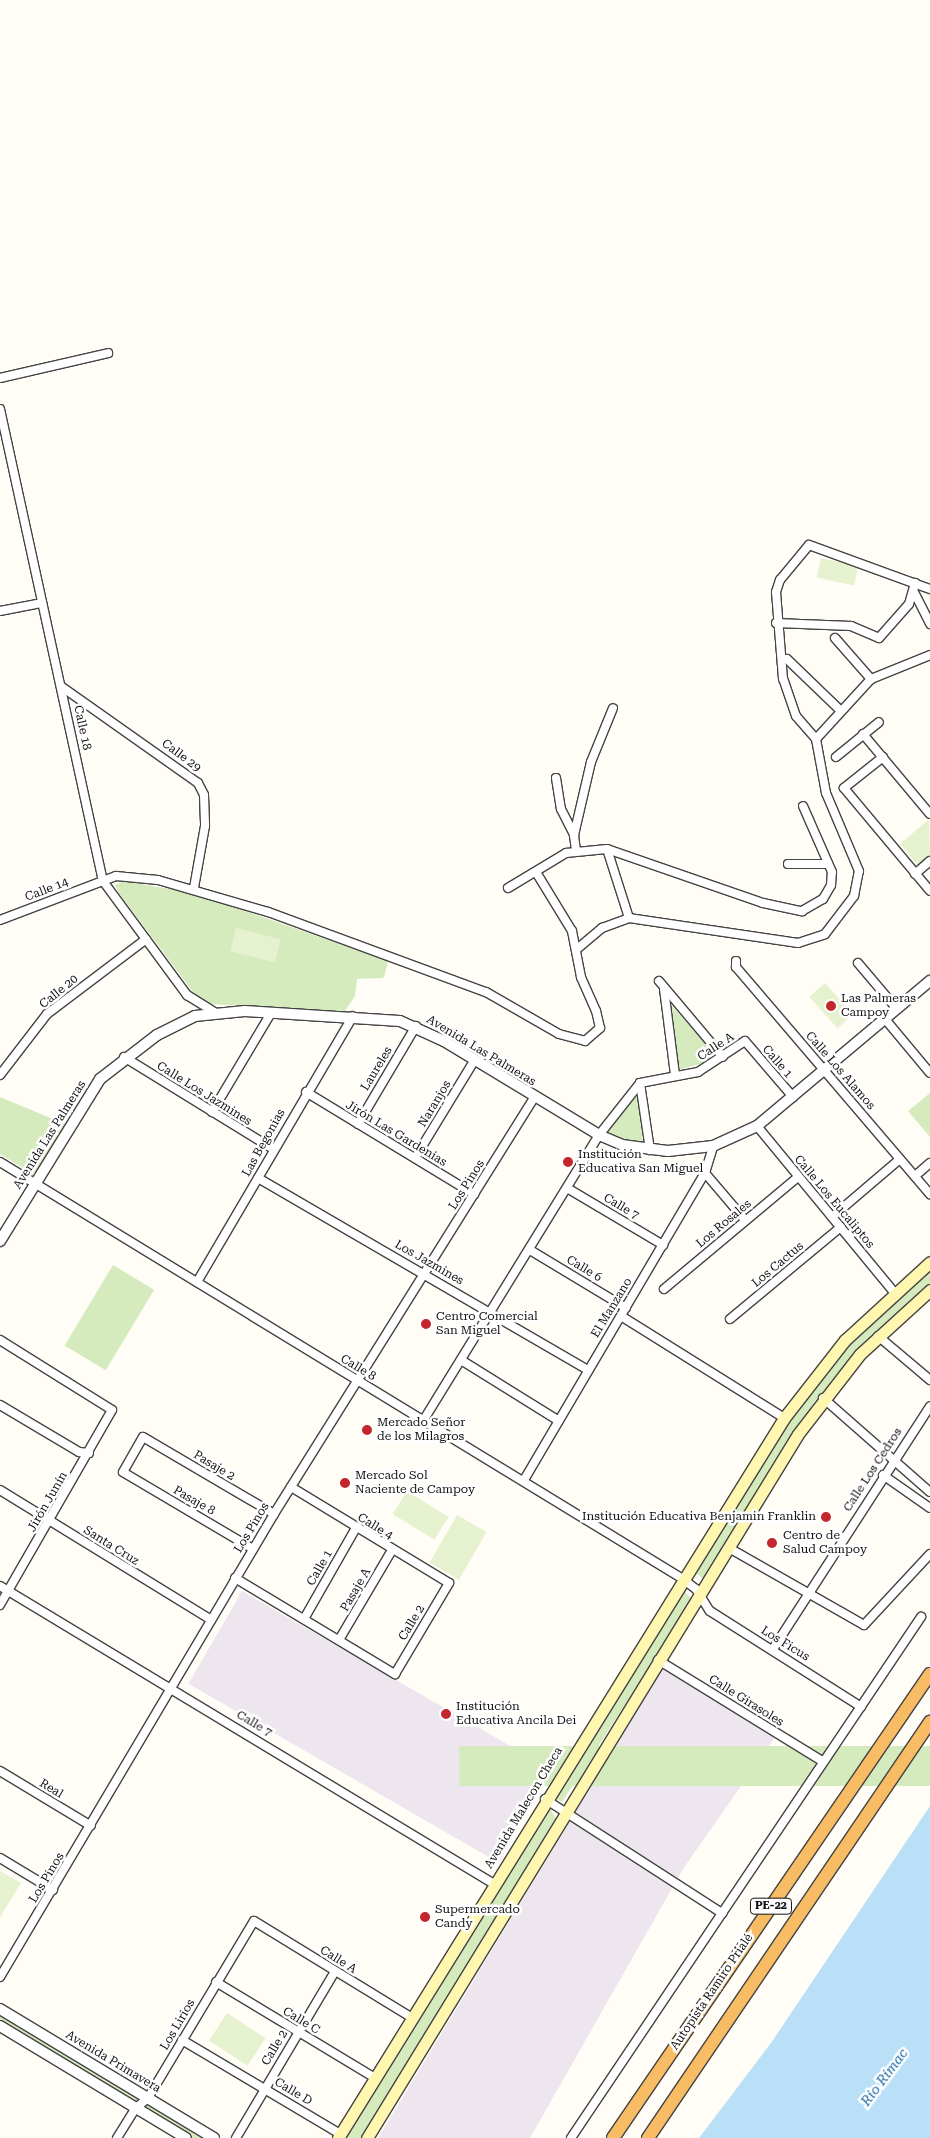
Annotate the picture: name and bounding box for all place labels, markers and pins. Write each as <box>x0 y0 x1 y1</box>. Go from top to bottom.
place label: Las Palmeras Campoy <box>841 992 916 1020</box>
marker: Las Palmeras Campoy <box>825 1000 837 1012</box>
place label: Institución Educativa San Miguel <box>578 1148 703 1176</box>
marker: Institución Educativa San Miguel <box>562 1156 574 1168</box>
place label: Centro Comercial San Miguel <box>436 1310 538 1338</box>
marker: Centro Comercial San Miguel <box>420 1318 432 1330</box>
place label: Mercado Señor de los Milagros <box>377 1416 465 1444</box>
marker: Mercado Señor de los Milagros <box>361 1424 373 1436</box>
place label: Mercado Sol Naciente de Campoy <box>355 1469 475 1497</box>
marker: Mercado Sol Naciente de Campoy <box>339 1477 351 1489</box>
place label: Institución Educativa Benjamin Franklin <box>582 1510 816 1524</box>
marker: Institución Educativa Benjamin Franklin <box>820 1511 832 1523</box>
place label: Centro de Salud Campoy <box>783 1529 867 1557</box>
marker: Centro de Salud Campoy <box>765 1536 779 1550</box>
place label: Institución Educativa Ancila Dei <box>456 1700 576 1728</box>
marker: Institución Educativa Ancila Dei <box>440 1708 452 1720</box>
place label: Supermercado Candy <box>435 1903 520 1931</box>
marker: Supermercado Candy <box>419 1911 431 1923</box>

